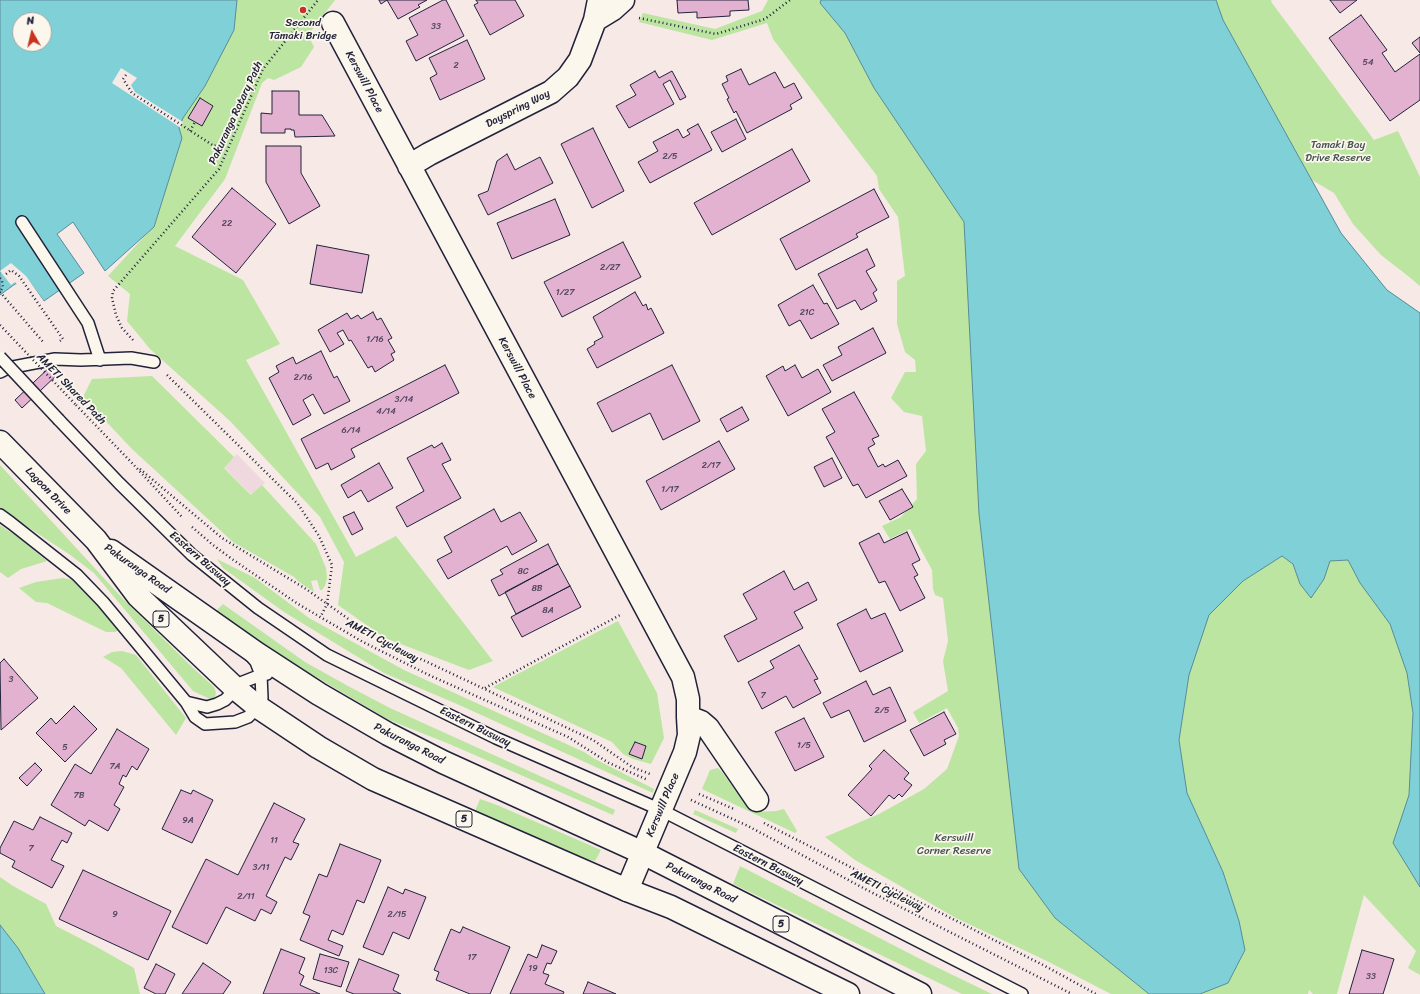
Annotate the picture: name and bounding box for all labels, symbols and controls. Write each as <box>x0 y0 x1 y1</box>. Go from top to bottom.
marker: Second Tāmaki Bridge <box>298 5 308 15</box>
text: N <box>25 11 35 31</box>
north arrow <box>12 12 52 52</box>
place label: Second Tāmaki Bridge <box>269 16 337 42</box>
house number: 33 <box>431 22 441 32</box>
street label: Kerswill Place <box>342 49 386 115</box>
house number: 54 <box>1362 58 1374 68</box>
street label: Pakuranga Rotary Path <box>206 59 266 167</box>
house number: 2 <box>453 61 459 71</box>
street label: Dayspring Way <box>484 87 552 131</box>
park label: Tamaki Bay Drive Reserve <box>1305 138 1371 164</box>
house number: 2/5 <box>662 152 678 162</box>
house number: 22 <box>222 219 232 229</box>
house number: 2/27 <box>600 263 620 273</box>
house number: 1/27 <box>556 288 574 298</box>
house number: 21C <box>800 308 814 318</box>
house number: 1/16 <box>366 335 384 345</box>
street label: Kerswill Place <box>495 335 539 401</box>
street label: AMETI Shared Path <box>34 351 108 427</box>
house number: 2/16 <box>294 373 312 383</box>
house number: 3/14 <box>395 395 413 405</box>
house number: 4/14 <box>376 407 396 417</box>
house number: 6/14 <box>341 426 361 436</box>
house number: 2/17 <box>702 461 720 471</box>
street label: Lagoon Drive <box>22 465 74 517</box>
house number: 1/17 <box>661 485 679 495</box>
street label: Eastern Busway <box>167 529 233 589</box>
street label: Pakuranga Road <box>101 541 173 597</box>
house number: 8C <box>517 567 529 577</box>
house number: 8B <box>531 584 543 594</box>
house number: 8A <box>542 606 554 616</box>
road number: 5 <box>153 611 169 627</box>
street label: AMETI Cycleway <box>344 616 420 666</box>
house number: 3 <box>9 675 13 685</box>
house number: 7 <box>760 691 766 701</box>
street label: Eastern Busway <box>437 704 513 750</box>
house number: 2/5 <box>874 706 890 716</box>
street label: Pakuranga Road <box>371 721 447 767</box>
house number: 1/5 <box>797 741 811 751</box>
house number: 5 <box>62 743 68 753</box>
house number: 7A <box>109 762 121 772</box>
street label: Kerswill Place <box>644 771 682 839</box>
house number: 7B <box>74 791 84 801</box>
road number: 5 <box>456 811 472 827</box>
house number: 9A <box>182 816 194 826</box>
park label: Kerswill Corner Reserve <box>917 831 991 857</box>
house number: 11 <box>270 836 278 846</box>
street label: Eastern Busway <box>731 842 805 888</box>
house number: 7 <box>28 844 34 854</box>
street label: Pakuranga Road <box>663 860 739 906</box>
house number: 3/11 <box>252 863 270 873</box>
street label: AMETI Cycleway <box>848 867 926 915</box>
house number: 2/11 <box>237 892 255 902</box>
house number: 9 <box>112 910 118 920</box>
house number: 2/15 <box>387 910 407 920</box>
road number: 5 <box>773 916 789 932</box>
house number: 17 <box>468 953 476 963</box>
house number: 19 <box>528 964 538 974</box>
house number: 13C <box>324 966 338 976</box>
house number: 33 <box>1366 972 1376 982</box>

